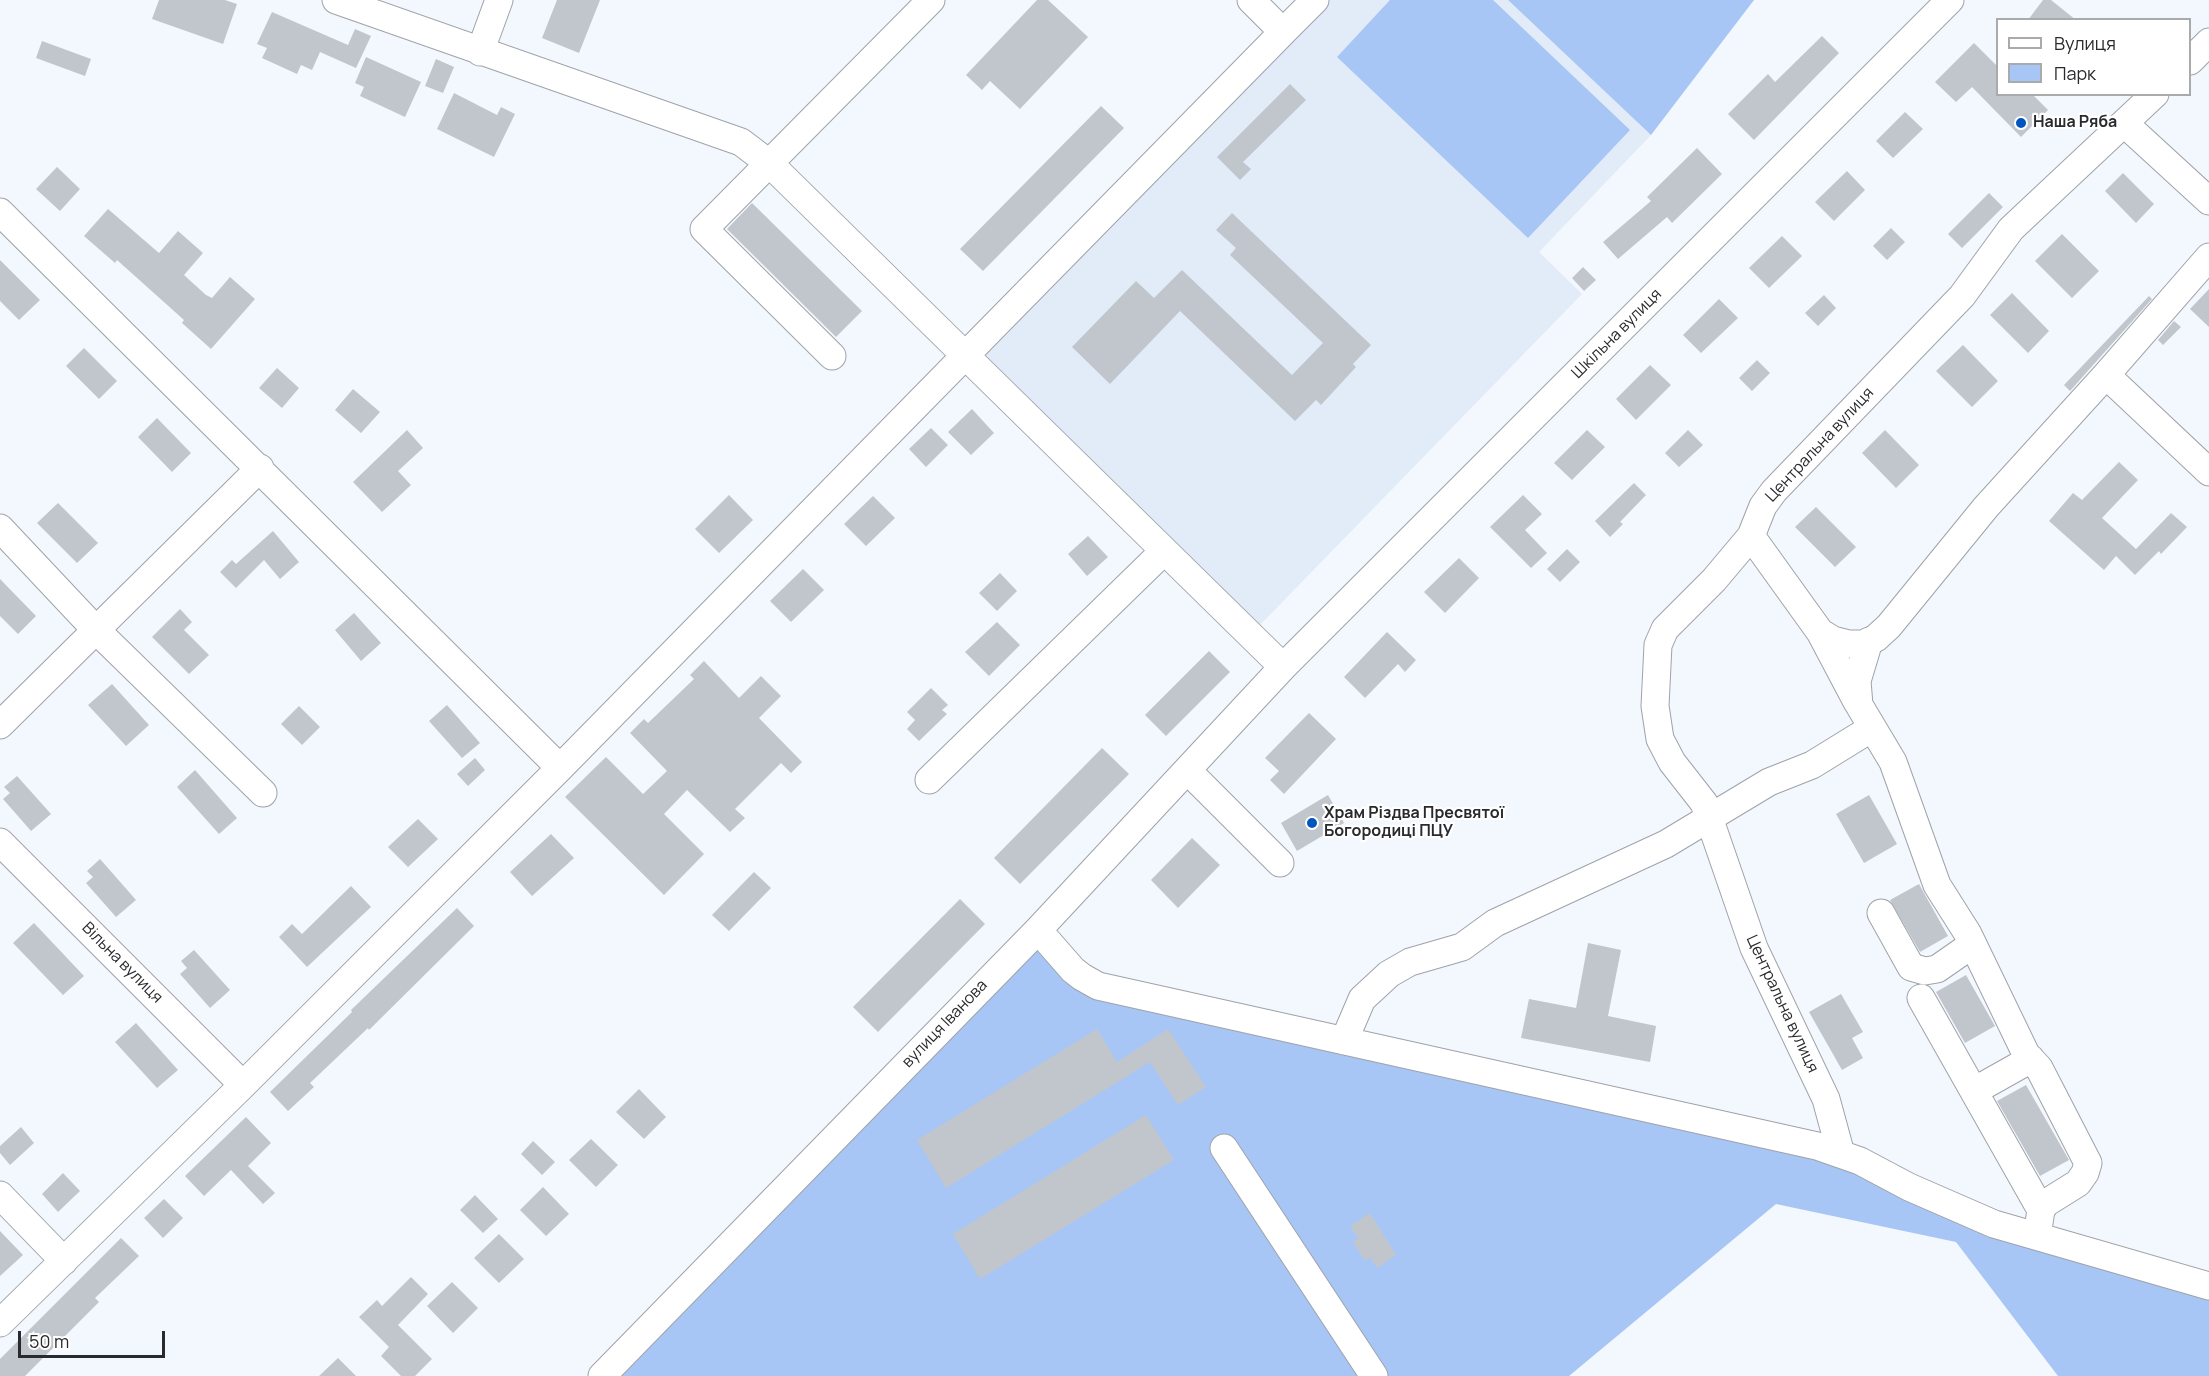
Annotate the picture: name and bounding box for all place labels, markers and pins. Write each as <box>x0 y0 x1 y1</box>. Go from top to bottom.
place label: Наша Ряба <box>2033 113 2117 133</box>
marker: Наша Ряба <box>2014 116 2028 130</box>
place label: Храм Різдва Пресвятої Богородиці ПЦУ <box>1324 804 1504 842</box>
marker: Храм Різдва Пресвятої Богородиці ПЦУ <box>1305 816 1319 830</box>

